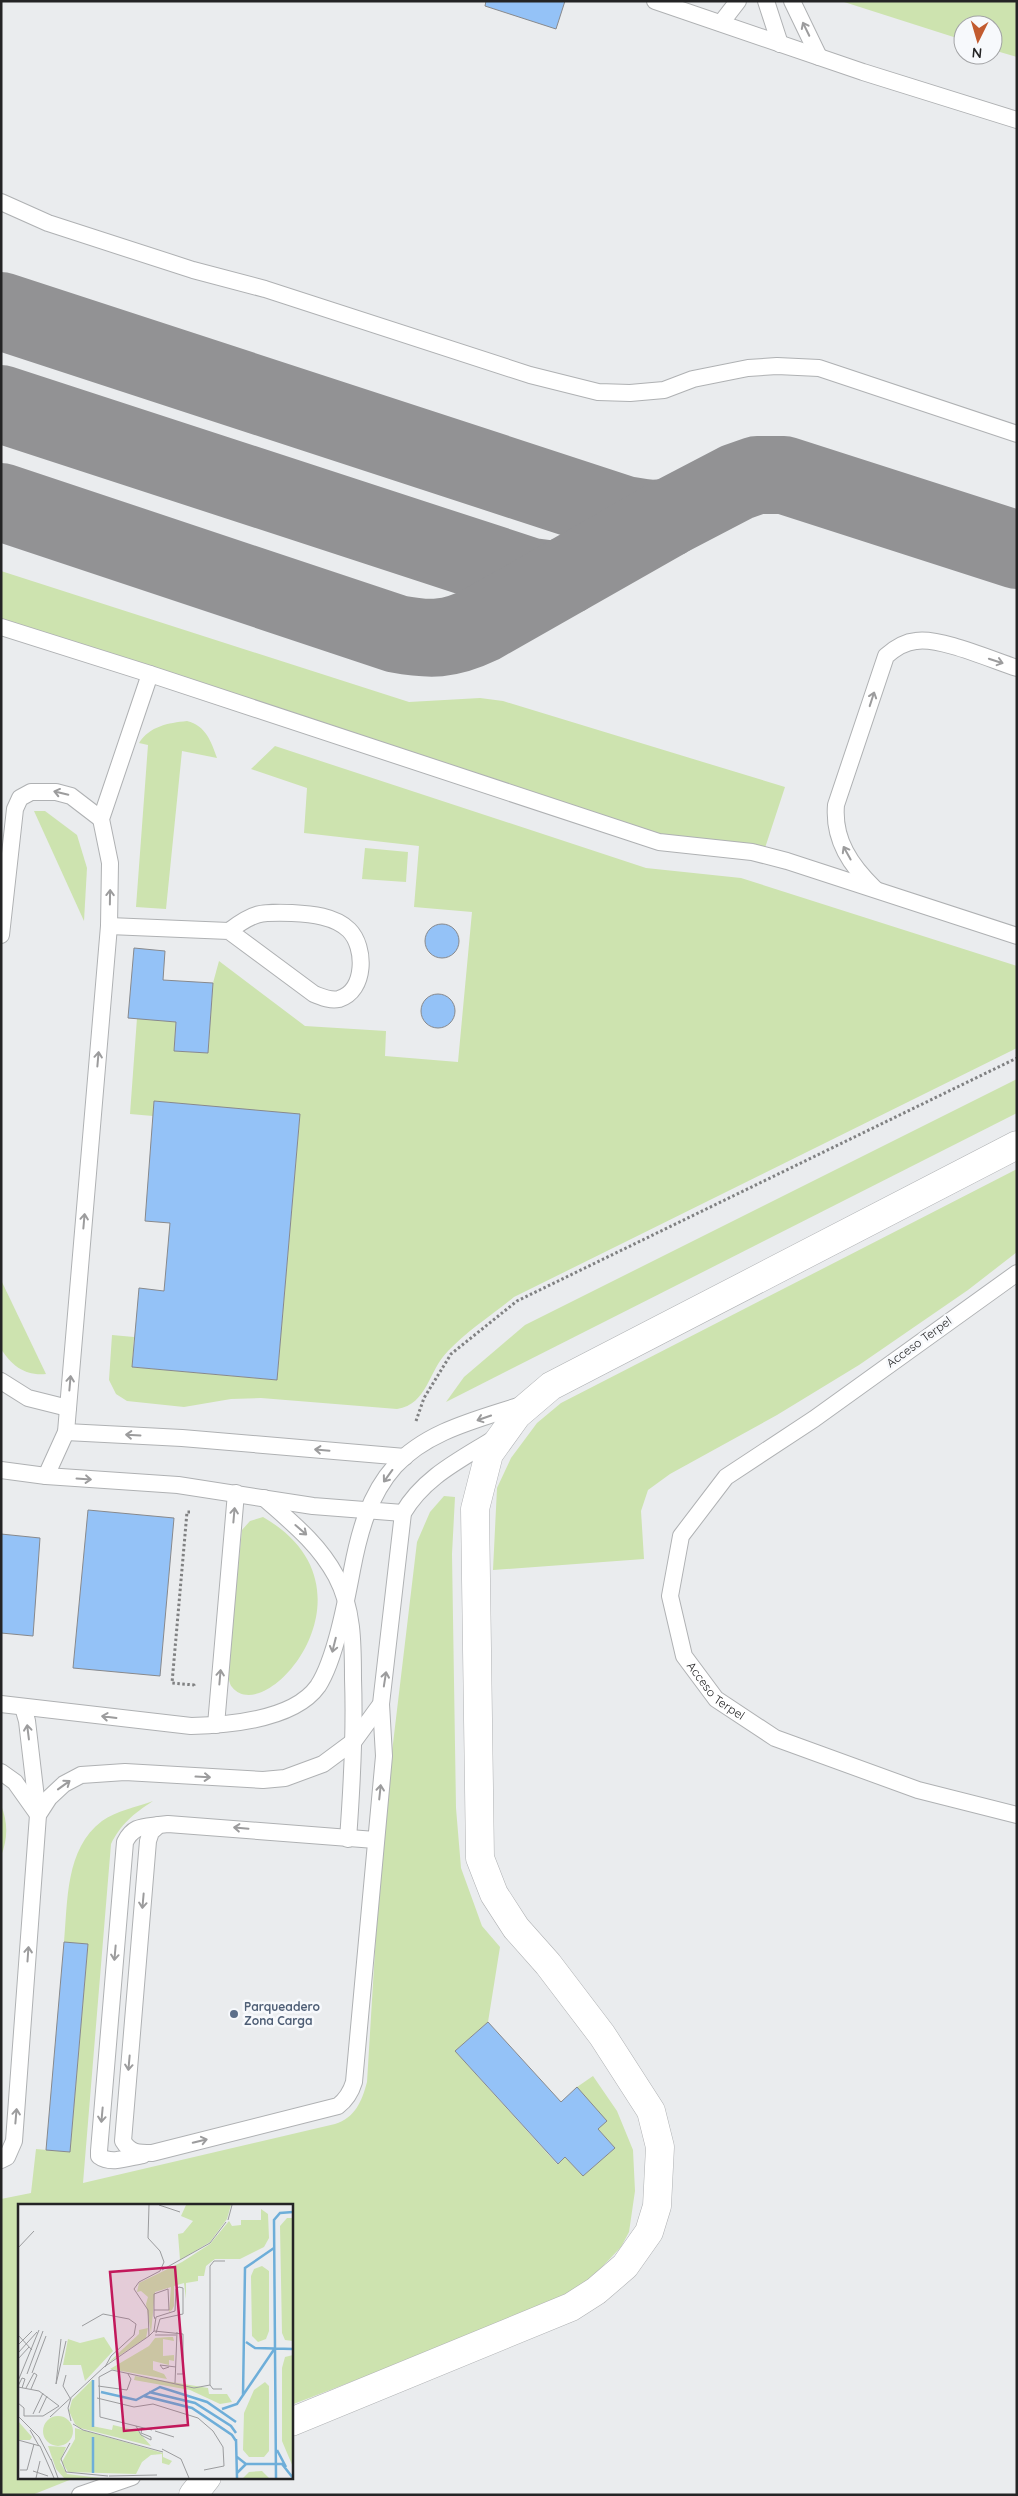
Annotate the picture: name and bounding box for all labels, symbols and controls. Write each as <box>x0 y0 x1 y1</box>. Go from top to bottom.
north arrow <box>953 15 1003 65</box>
one-way arrow <box>800 22 810 37</box>
text: N <box>971 44 983 62</box>
one-way arrow <box>987 657 1003 666</box>
one-way arrow <box>868 692 877 707</box>
one-way arrow <box>54 788 70 797</box>
one-way arrow <box>841 847 851 861</box>
one-way arrow <box>105 890 114 906</box>
one-way arrow <box>93 1052 103 1068</box>
one-way arrow <box>79 1214 89 1230</box>
street label: Acceso Terpel <box>883 1313 954 1370</box>
one-way arrow <box>65 1376 75 1392</box>
one-way arrow <box>477 1413 493 1423</box>
one-way arrow <box>125 1431 141 1440</box>
one-way arrow <box>314 1445 330 1455</box>
one-way arrow <box>383 1469 393 1483</box>
one-way arrow <box>76 1474 92 1484</box>
one-way arrow <box>229 1507 239 1523</box>
one-way arrow <box>294 1524 307 1536</box>
one-way arrow <box>329 1637 338 1653</box>
street label: Acceso Terpel <box>684 1659 748 1723</box>
one-way arrow <box>215 1669 225 1685</box>
one-way arrow <box>380 1671 390 1687</box>
one-way arrow <box>101 1712 117 1722</box>
one-way arrow <box>23 1724 33 1740</box>
one-way arrow <box>195 1772 211 1781</box>
one-way arrow <box>57 1780 71 1790</box>
one-way arrow <box>375 1784 385 1800</box>
one-way arrow <box>233 1824 249 1833</box>
one-way arrow <box>138 1893 147 1909</box>
one-way arrow <box>110 1945 120 1961</box>
one-way arrow <box>23 1946 33 1962</box>
place label: Parqueadero Zona Carga <box>244 1999 320 2028</box>
marker: Parqueadero Zona Carga <box>228 2008 240 2020</box>
one-way arrow <box>125 2055 134 2071</box>
one-way arrow <box>97 2107 106 2123</box>
one-way arrow <box>12 2109 21 2125</box>
one-way arrow <box>192 2136 208 2145</box>
inset map <box>18 2204 292 2478</box>

